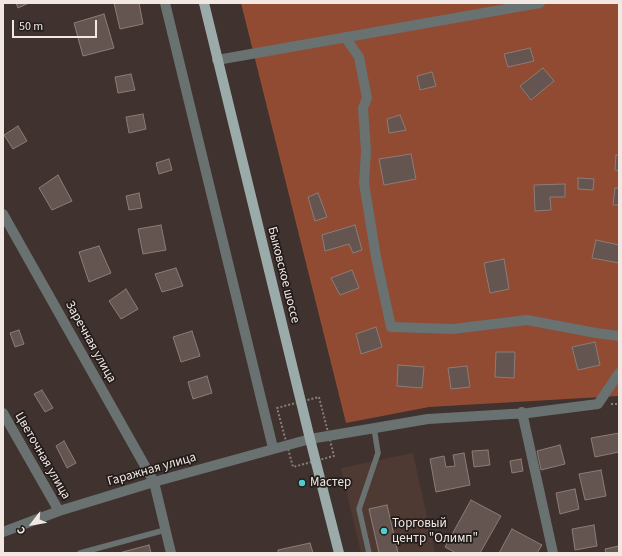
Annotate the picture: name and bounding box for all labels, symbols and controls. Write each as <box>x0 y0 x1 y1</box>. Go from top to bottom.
scale bar <box>14 12 99 38</box>
text: 50 m <box>19 18 43 35</box>
street label: Быковское шоссе <box>263 225 303 325</box>
street label: Заречная улица <box>61 298 119 386</box>
street label: Цветочная улица <box>11 410 73 502</box>
street label: Гаражная улица <box>106 450 198 490</box>
place label: Мастер <box>310 475 351 491</box>
marker: Мастер <box>297 478 307 488</box>
north arrow <box>12 504 52 544</box>
place label: Торговый центр "Олимп" <box>392 516 478 547</box>
text: С <box>13 524 29 537</box>
marker: Торговый центр "Олимп" <box>379 526 389 536</box>

